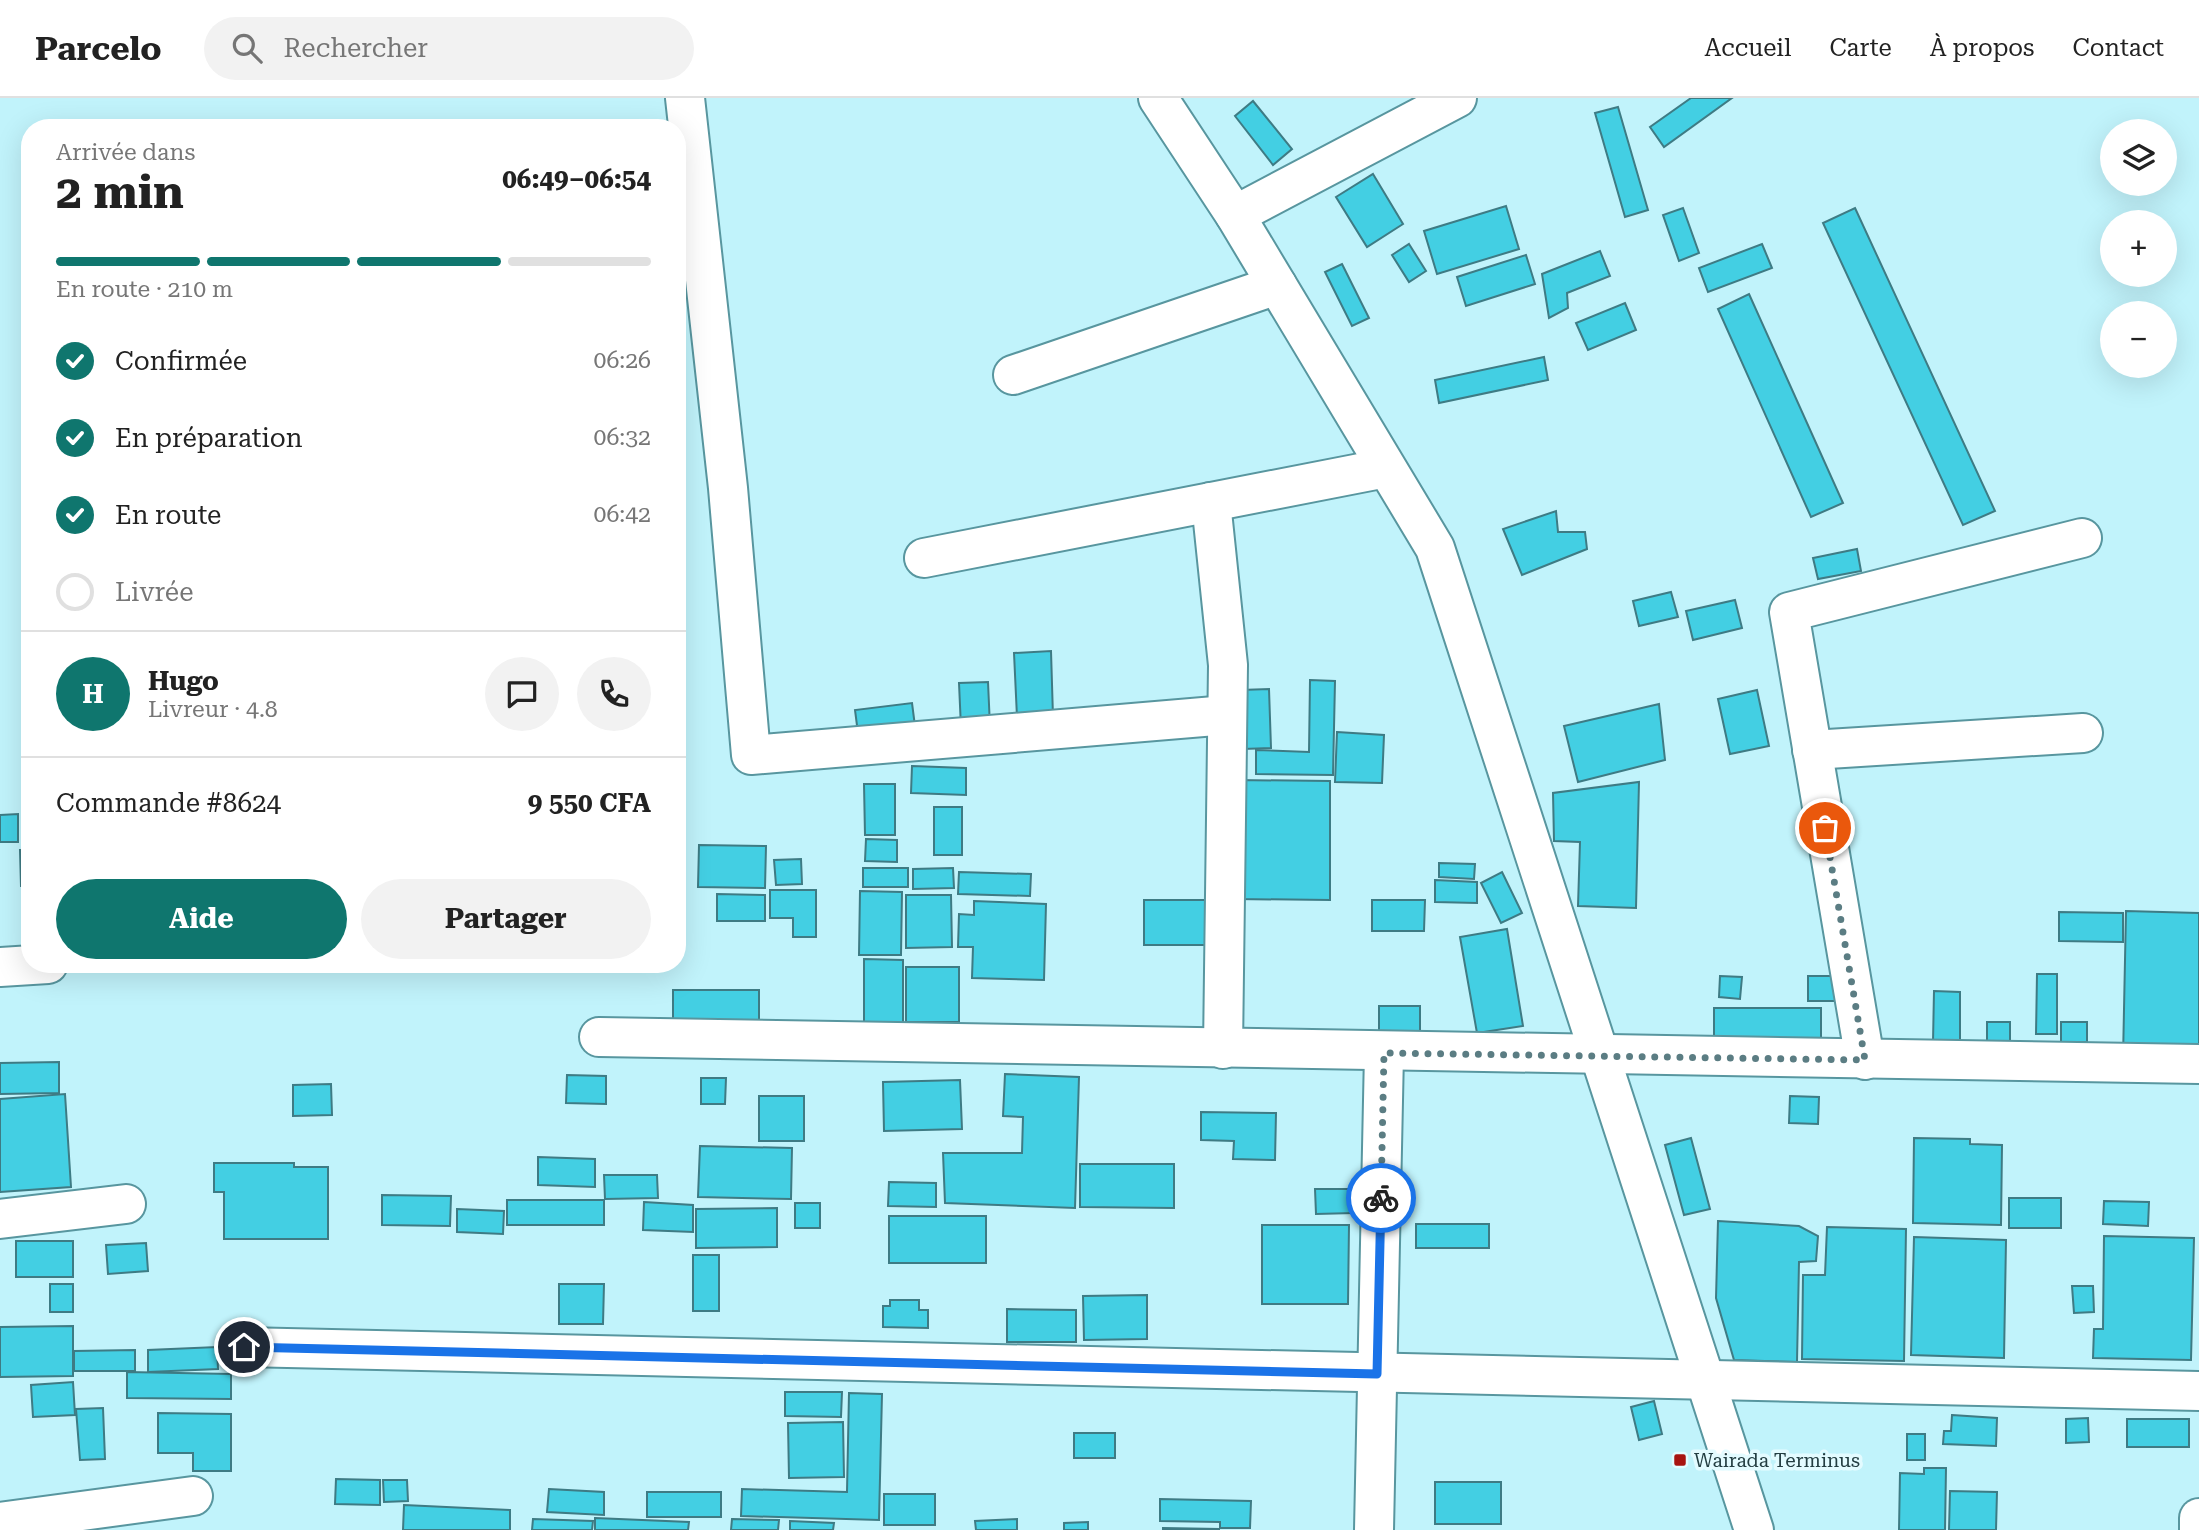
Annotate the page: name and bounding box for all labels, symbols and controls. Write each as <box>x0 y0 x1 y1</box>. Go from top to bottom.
search box <box>204 17 694 80</box>
text: Parcelo <box>35 29 162 68</box>
icon: search <box>228 29 266 67</box>
text: Rechercher <box>284 33 428 63</box>
text: Accueil <box>1705 34 1791 62</box>
text: Carte <box>1829 34 1892 62</box>
text: À propos <box>1930 34 2034 62</box>
text: Contact <box>2072 34 2164 62</box>
map controls <box>2100 119 2177 378</box>
button: layers <box>2100 119 2177 196</box>
text: Arrivée dans <box>56 139 195 166</box>
text: 06:49–06:54 <box>502 164 651 194</box>
text: 2 min <box>56 165 184 219</box>
button: + <box>2100 210 2177 287</box>
text: En route · 210 m <box>56 276 233 303</box>
button: − <box>2100 301 2177 378</box>
icon: check <box>56 342 94 380</box>
text: Confirmée <box>115 346 247 376</box>
text: 06:26 <box>594 347 651 374</box>
icon: check <box>56 419 94 457</box>
text: En préparation <box>115 423 303 453</box>
text: 06:32 <box>594 424 651 451</box>
icon: check <box>56 496 94 534</box>
text: En route <box>115 500 221 530</box>
text: 06:42 <box>594 501 651 528</box>
text: Livrée <box>115 577 194 607</box>
button: chat <box>485 657 559 731</box>
button: phone <box>577 657 651 731</box>
text: Hugo <box>148 666 219 696</box>
text: H <box>82 679 104 709</box>
text: Livreur · 4.8 <box>148 696 278 723</box>
text: Commande #8624 <box>56 788 281 818</box>
text: 9 550 CFA <box>528 788 651 818</box>
pin <box>1795 798 1855 858</box>
icon: bag <box>1806 809 1844 847</box>
button: Aide <box>56 879 347 959</box>
button: Partager <box>361 879 651 959</box>
courier <box>1346 1163 1416 1233</box>
icon: bike <box>1362 1179 1400 1217</box>
pin <box>214 1317 274 1377</box>
icon: home <box>225 1328 263 1366</box>
place label: Wairada Terminus <box>1694 1449 1860 1472</box>
marker: Wairada Terminus <box>1672 1452 1688 1468</box>

